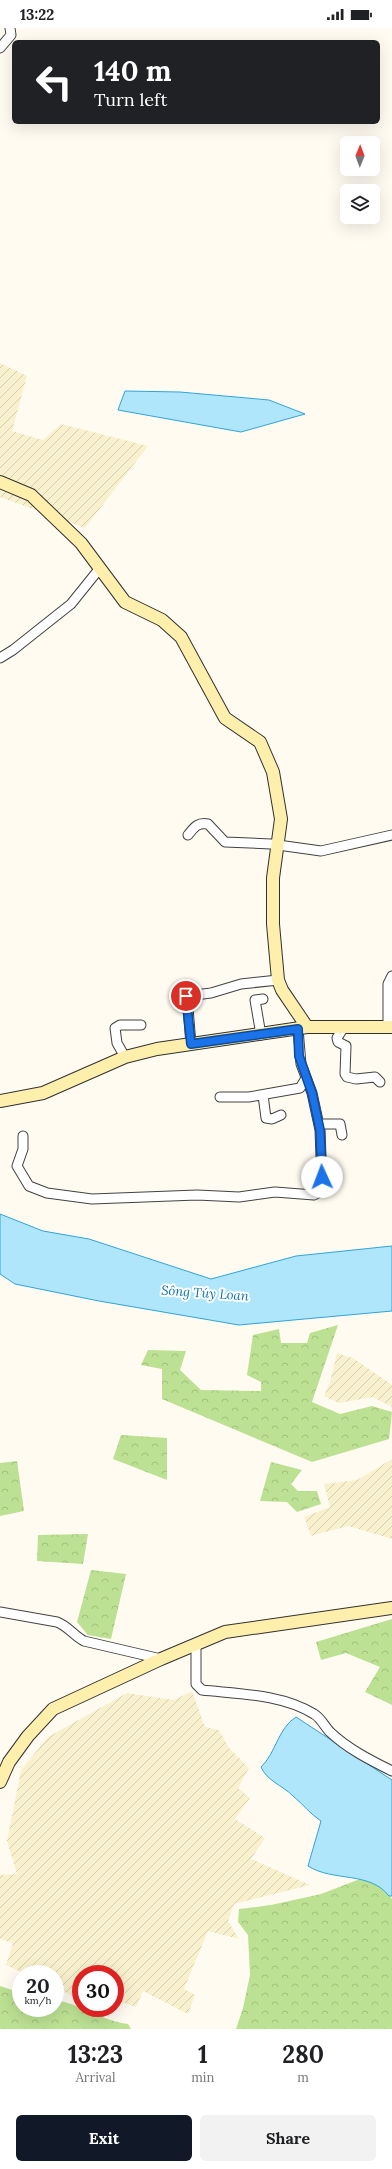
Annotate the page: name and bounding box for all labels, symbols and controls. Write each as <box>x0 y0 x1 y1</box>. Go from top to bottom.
text: 13:22 <box>20 5 54 24</box>
text: 140 m <box>94 53 172 89</box>
icon: left <box>28 56 80 108</box>
text: Turn left <box>94 88 167 111</box>
north arrow <box>340 136 380 176</box>
map controls <box>340 136 380 224</box>
button: layers <box>340 184 380 224</box>
pin <box>169 979 203 1013</box>
icon: arrive <box>175 985 197 1007</box>
position arrow <box>301 1156 343 1198</box>
water label: Sông Túy Loan <box>161 1281 249 1305</box>
speed limit sign: 30 <box>72 1965 124 2017</box>
text: 20 <box>26 1973 50 1998</box>
text: km/h <box>24 1994 52 2007</box>
text: 13:23 <box>68 2039 123 2070</box>
text: 1 <box>198 2039 208 2070</box>
text: 280 <box>282 2039 324 2070</box>
text: Arrival <box>76 2069 115 2086</box>
text: min <box>191 2069 214 2086</box>
text: m <box>297 2069 309 2086</box>
button: Exit <box>16 2115 192 2161</box>
button: Share <box>200 2115 376 2161</box>

